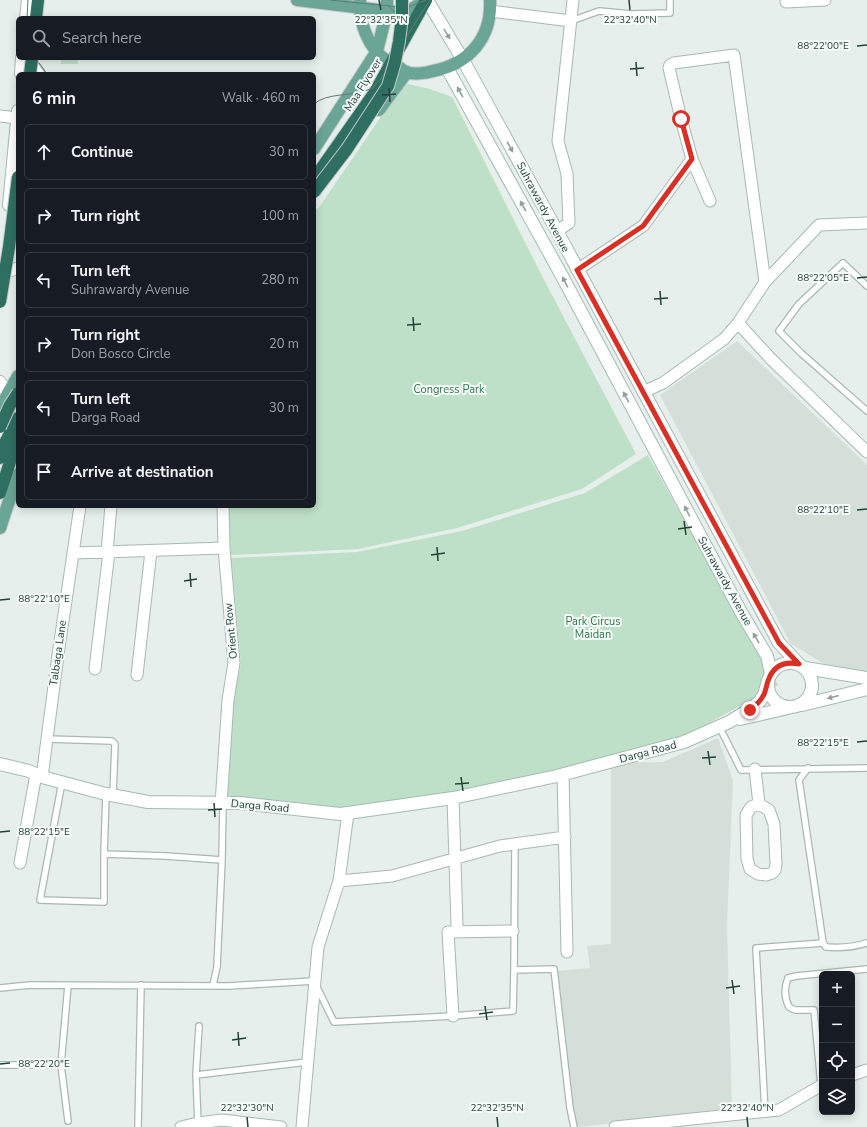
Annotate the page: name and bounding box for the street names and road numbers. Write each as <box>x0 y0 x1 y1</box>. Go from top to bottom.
street label: Maa Flyover <box>341 56 385 114</box>
street label: Suhrawardy Avenue <box>513 159 573 255</box>
street label: Suhrawardy Avenue <box>694 534 756 628</box>
street label: Orient Row <box>221 602 241 660</box>
street label: Talbaga Lane <box>46 619 70 687</box>
street label: Darga Road <box>618 737 678 767</box>
street label: Darga Road <box>230 796 290 816</box>

